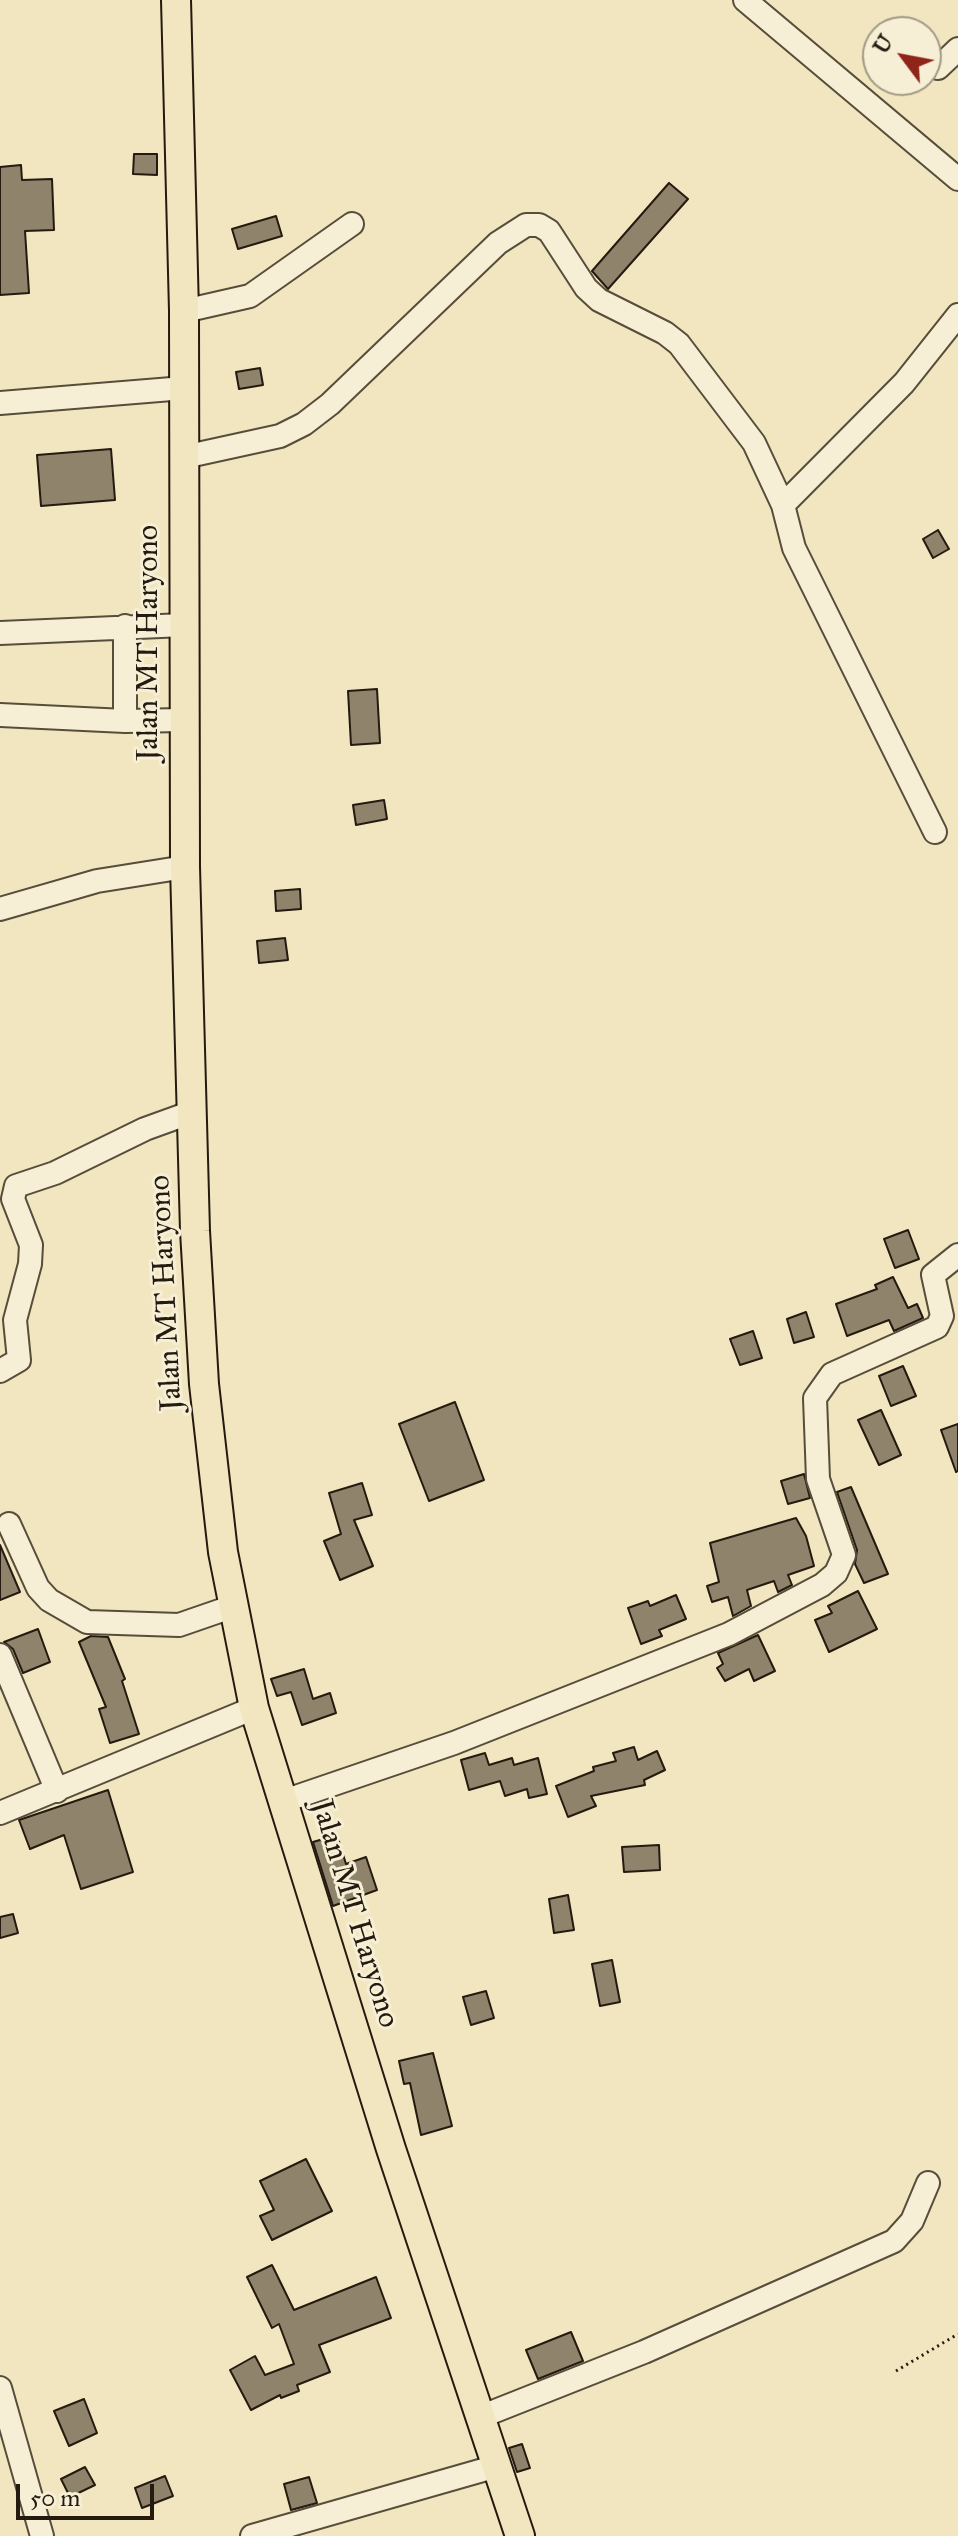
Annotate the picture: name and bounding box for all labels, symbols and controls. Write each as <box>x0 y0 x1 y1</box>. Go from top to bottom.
north arrow <box>862 16 942 96</box>
text: U <box>867 30 899 59</box>
street label: Jalan MT Haryono <box>132 525 168 761</box>
street label: Jalan MT Haryono <box>143 1174 191 1412</box>
street label: Jalan MT Haryono <box>302 1796 406 2032</box>
scale bar <box>20 2468 158 2518</box>
text: 50 m <box>30 2483 80 2513</box>

